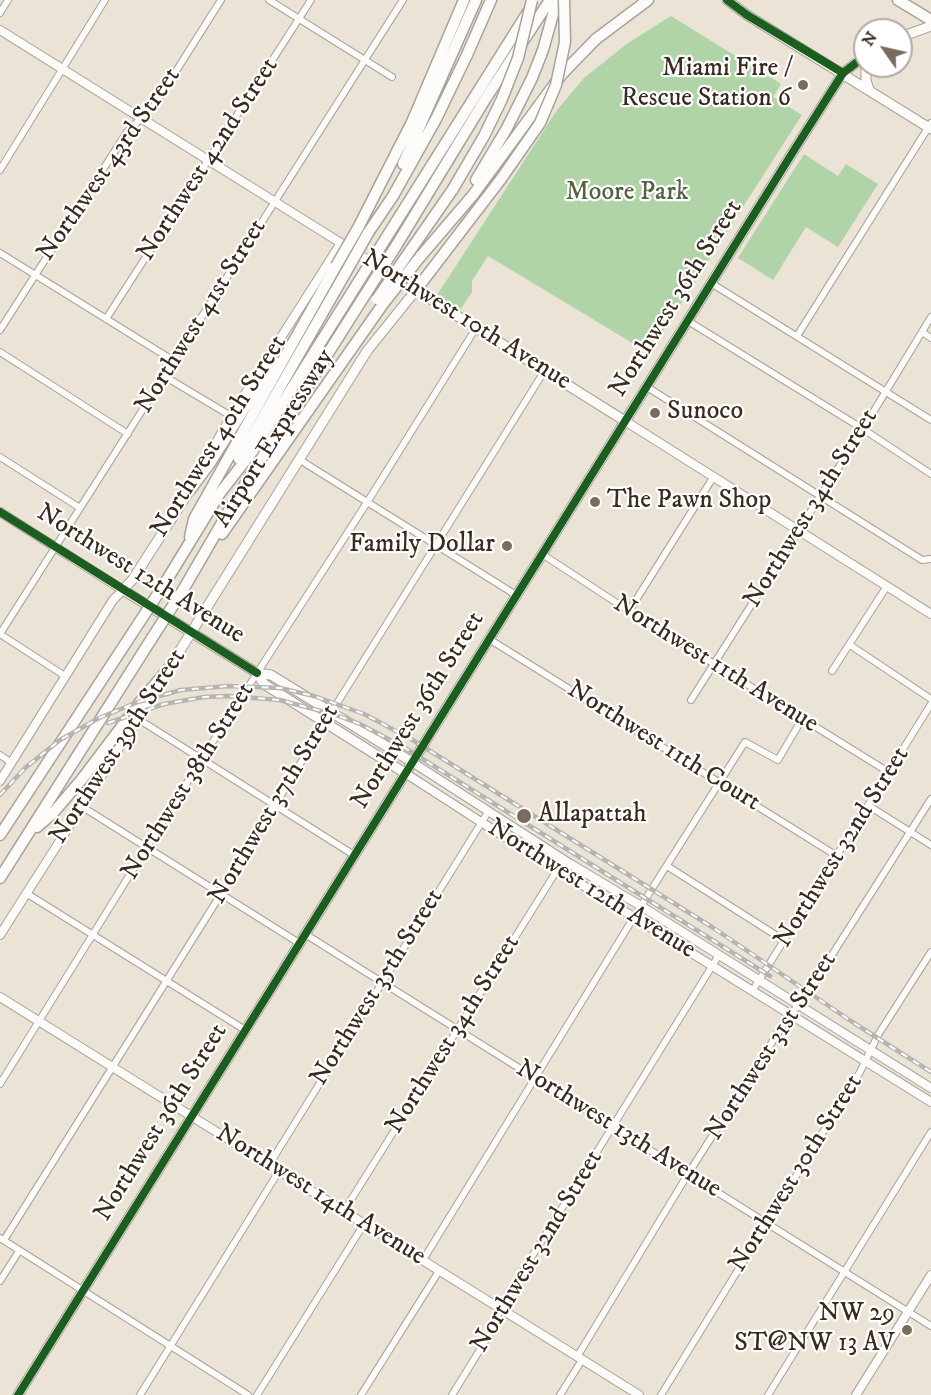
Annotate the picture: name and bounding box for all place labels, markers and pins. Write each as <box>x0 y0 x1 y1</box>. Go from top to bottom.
place label: Miami Fire / Rescue Station 6 <box>621 54 791 116</box>
marker: Miami Fire / Rescue Station 6 <box>796 78 810 92</box>
place label: Sunoco <box>667 397 743 429</box>
marker: Sunoco <box>648 406 662 420</box>
place label: The Pawn Shop <box>607 486 771 518</box>
marker: The Pawn Shop <box>588 495 602 509</box>
place label: Family Dollar <box>349 530 495 562</box>
marker: Family Dollar <box>500 539 514 553</box>
place label: Allapattah <box>538 800 647 832</box>
marker: Allapattah <box>515 807 533 825</box>
place label: NW 29 ST@NW 13 AV <box>734 1299 895 1360</box>
marker: NW 29 ST@NW 13 AV <box>900 1323 914 1337</box>

